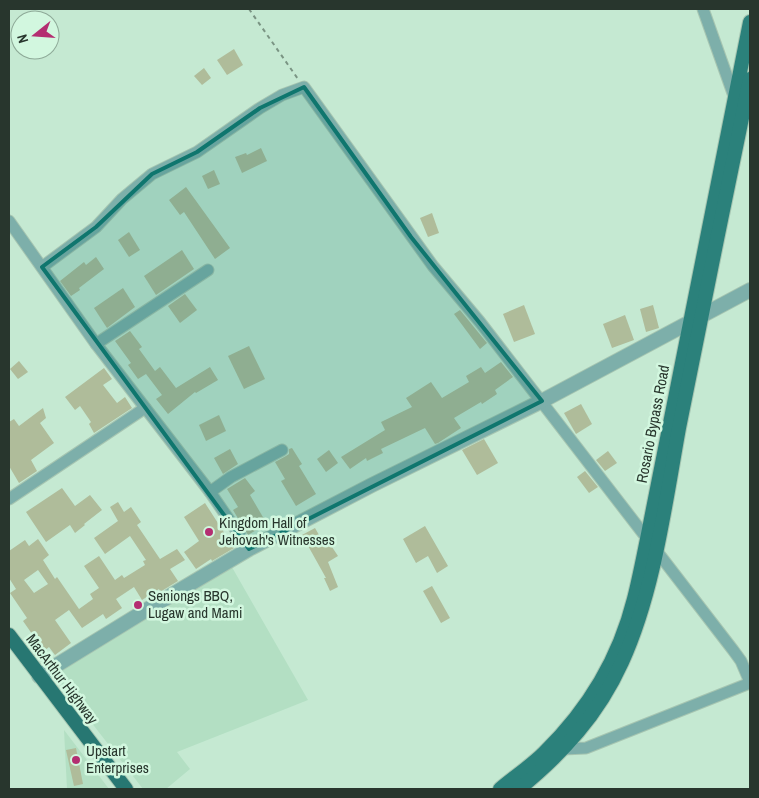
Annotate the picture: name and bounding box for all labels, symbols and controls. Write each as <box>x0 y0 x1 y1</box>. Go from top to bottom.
north arrow <box>10 10 60 60</box>
text: N <box>13 32 32 45</box>
street label: Rosario Bypass Road <box>631 363 674 485</box>
place label: Kingdom Hall of Jehovah's Witnesses <box>219 512 335 550</box>
marker: Kingdom Hall of Jehovah's Witnesses <box>203 526 215 538</box>
place label: Seniongs BBQ, Lugaw and Mami <box>148 585 242 623</box>
marker: Seniongs BBQ, Lugaw and Mami <box>132 599 144 611</box>
street label: MacArthur Highway <box>22 629 104 729</box>
place label: Upstart Enterprises <box>86 740 149 778</box>
marker: Upstart Enterprises <box>70 754 82 766</box>

